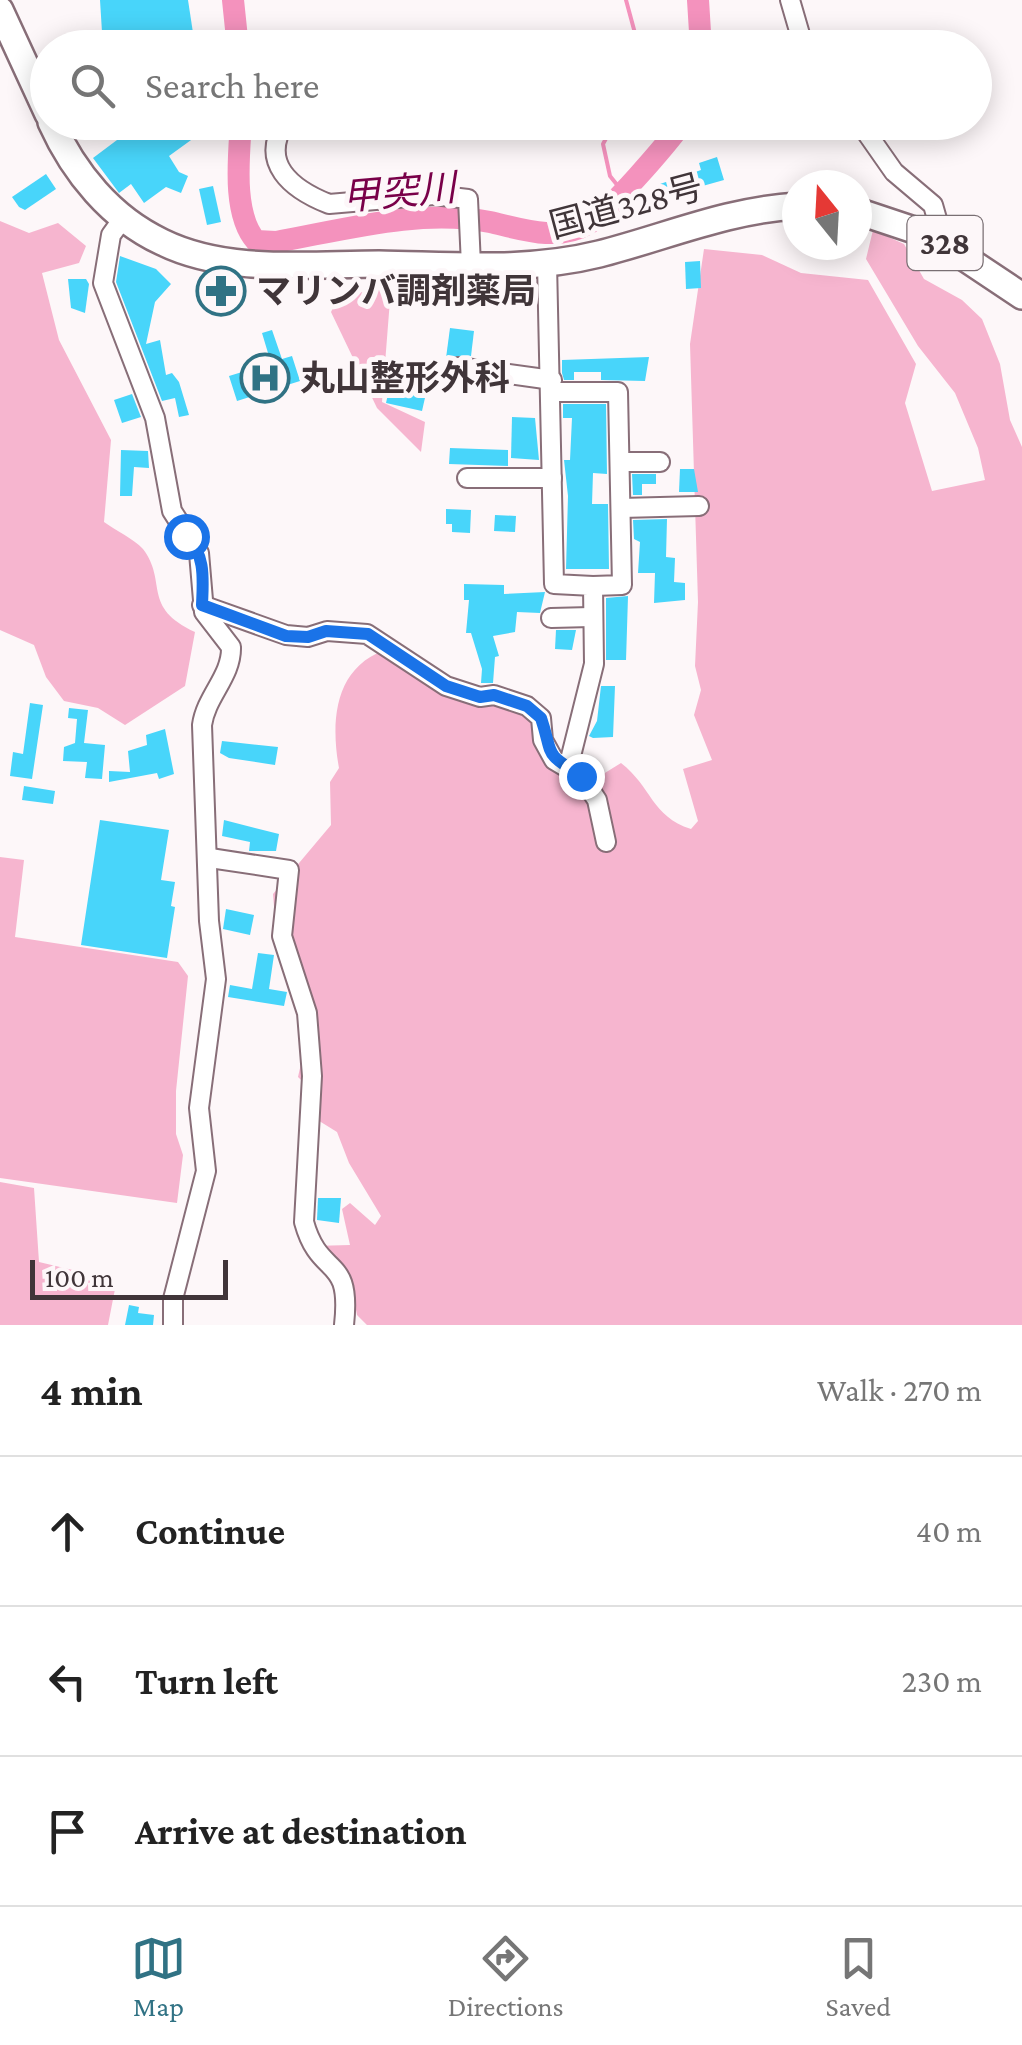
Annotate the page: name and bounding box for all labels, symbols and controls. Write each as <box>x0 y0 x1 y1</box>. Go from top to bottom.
search box <box>30 30 992 140</box>
icon: search <box>65 58 120 113</box>
text: Search here <box>145 64 319 106</box>
water label: 甲突川 <box>340 166 462 218</box>
street label: 国道328号 <box>545 167 707 246</box>
north arrow <box>782 170 872 260</box>
road number: 328 <box>908 216 982 270</box>
pharmacy icon: マリンバ調剤薬局 <box>195 265 247 317</box>
place label: マリンバ調剤薬局 <box>256 272 536 311</box>
hospital icon: 丸山整形外科 <box>239 352 291 404</box>
place label: 丸山整形外科 <box>300 359 510 398</box>
route start <box>164 514 210 560</box>
route end <box>559 754 605 800</box>
scale bar <box>30 1255 228 1300</box>
text: 100 m <box>45 1262 114 1293</box>
text: 4 min <box>40 1367 143 1414</box>
text: Walk · 270 m <box>817 1372 982 1408</box>
icon: ahead <box>40 1504 95 1559</box>
text: Continue <box>135 1510 285 1552</box>
text: 40 m <box>916 1513 982 1549</box>
icon: left <box>40 1654 95 1709</box>
text: Turn left <box>135 1660 278 1702</box>
text: 230 m <box>902 1663 982 1699</box>
icon: arrive <box>40 1804 95 1859</box>
text: Arrive at destination <box>135 1810 467 1852</box>
tab: Map <box>131 1931 186 2022</box>
tab: Directions <box>448 1931 564 2022</box>
tab: Saved <box>825 1931 891 2022</box>

